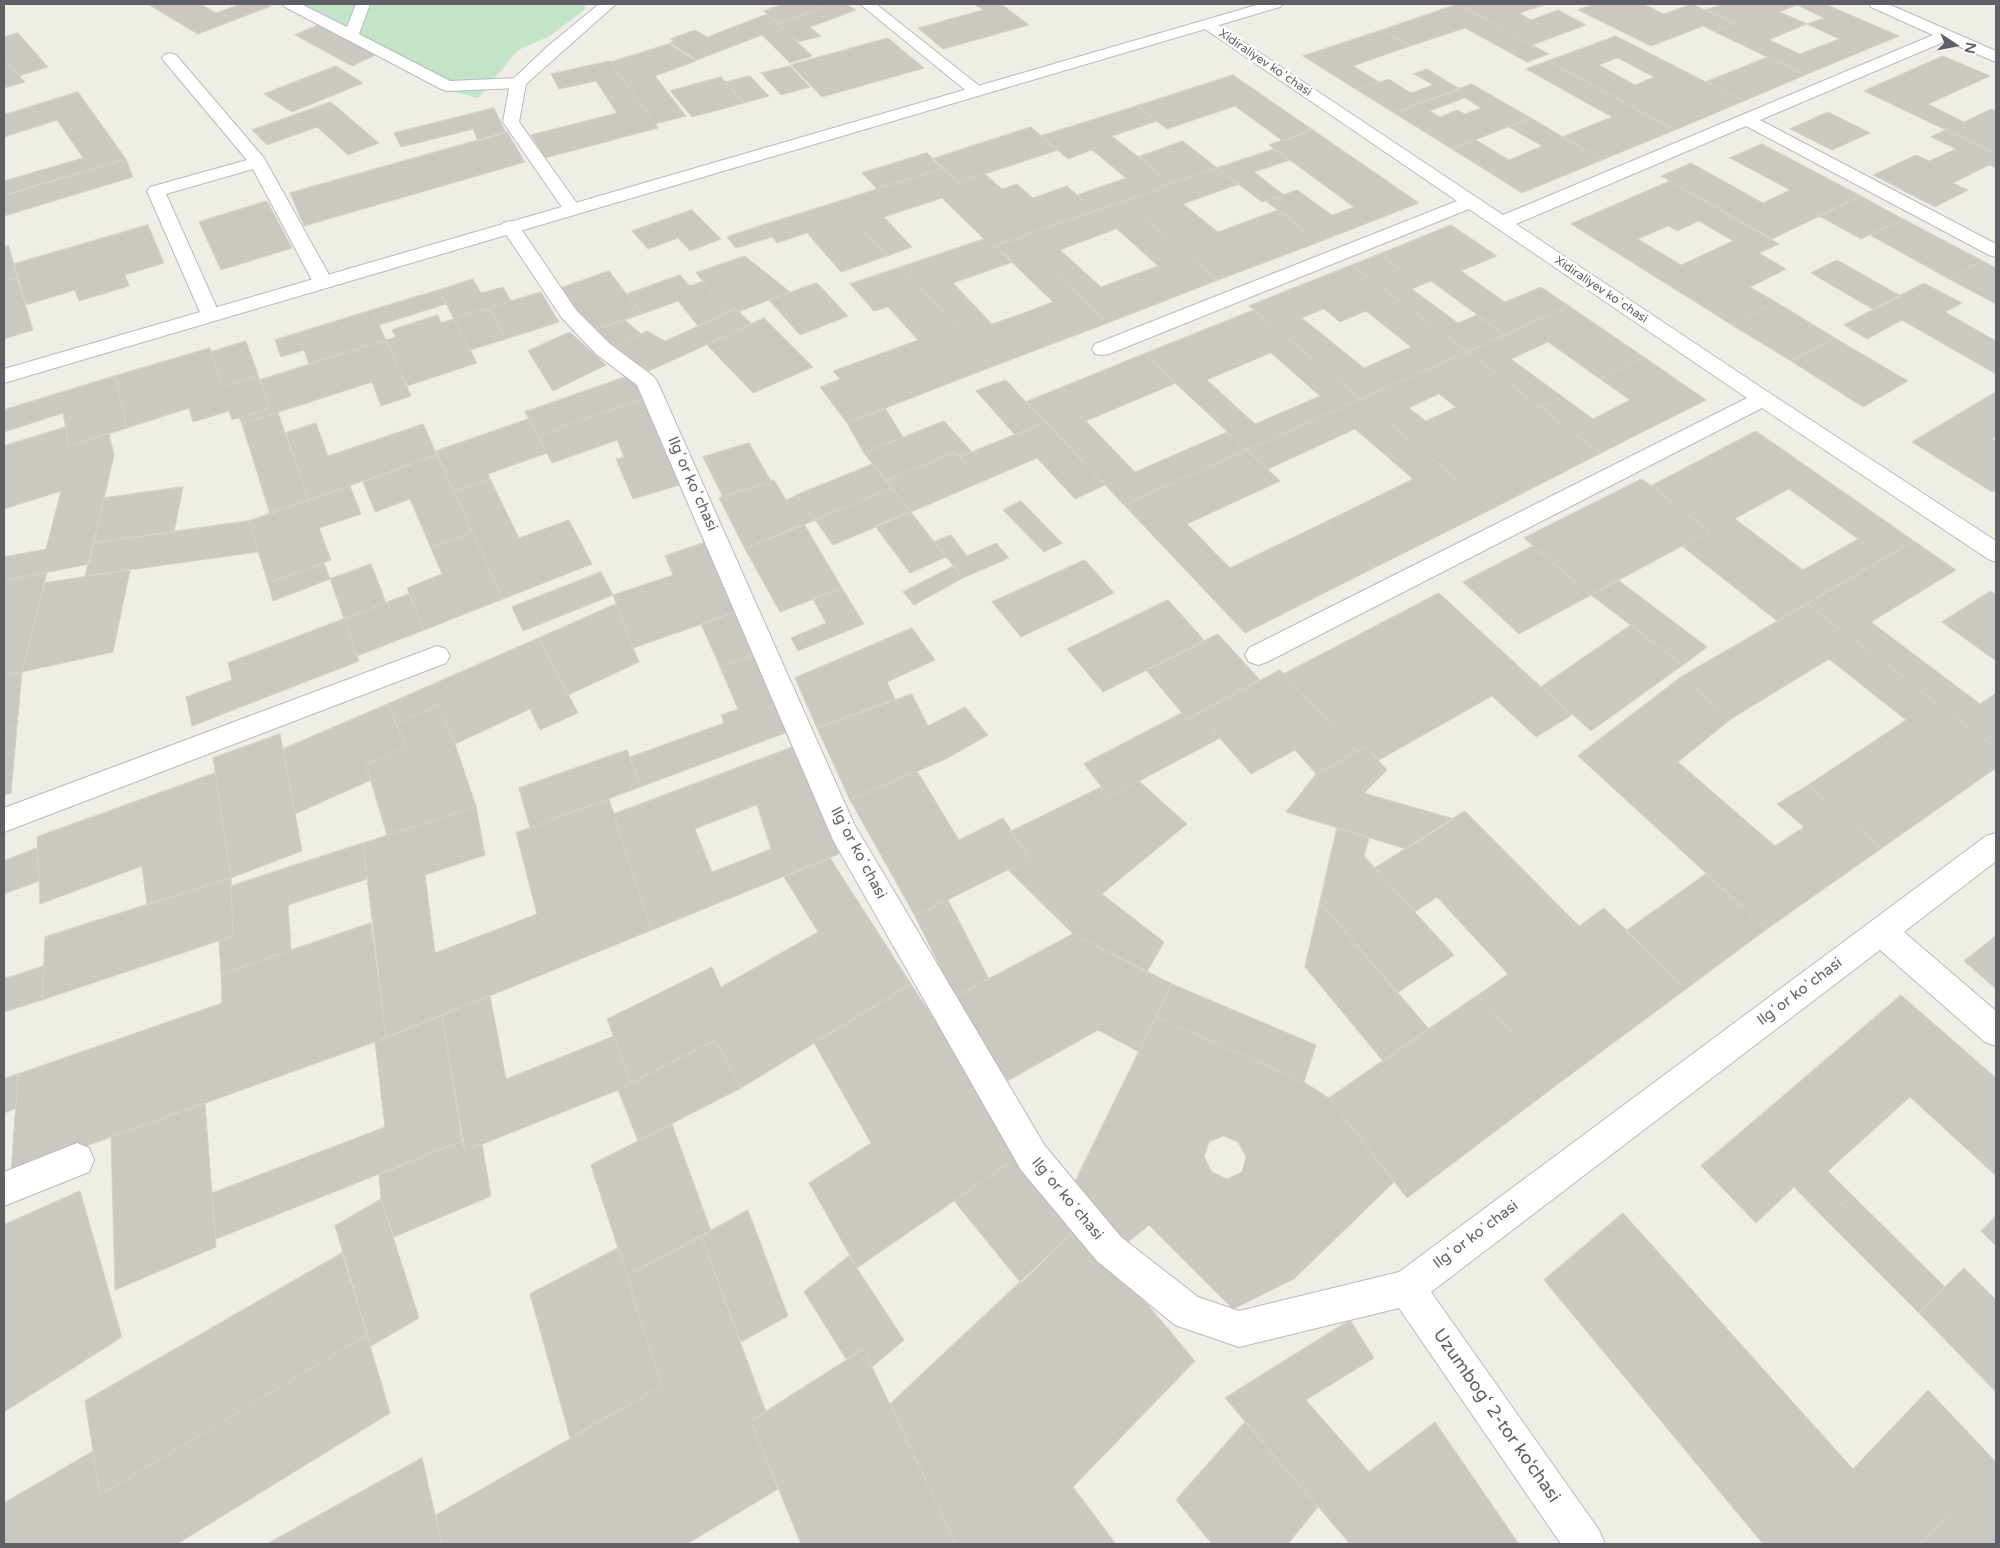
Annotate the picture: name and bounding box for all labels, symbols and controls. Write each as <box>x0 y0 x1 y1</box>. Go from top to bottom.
north arrow <box>1930 20 1980 70</box>
street label: Xidiraliyev koʻchasi <box>1216 26 1314 100</box>
text: N <box>1961 41 1980 55</box>
street label: Xidiraliyev koʻchasi <box>1552 253 1650 327</box>
street label: Ilgʻor koʻchasi <box>663 434 721 534</box>
street label: Ilgʻor koʻchasi <box>826 804 890 902</box>
street label: Ilgʻor koʻchasi <box>1754 954 1846 1030</box>
street label: Ilgʻor koʻchasi <box>1027 1154 1107 1244</box>
street label: Ilgʻor koʻchasi <box>1430 1197 1522 1273</box>
street label: Uzumbog‘ 2-tor ko‘chasi <box>1428 1325 1564 1507</box>

